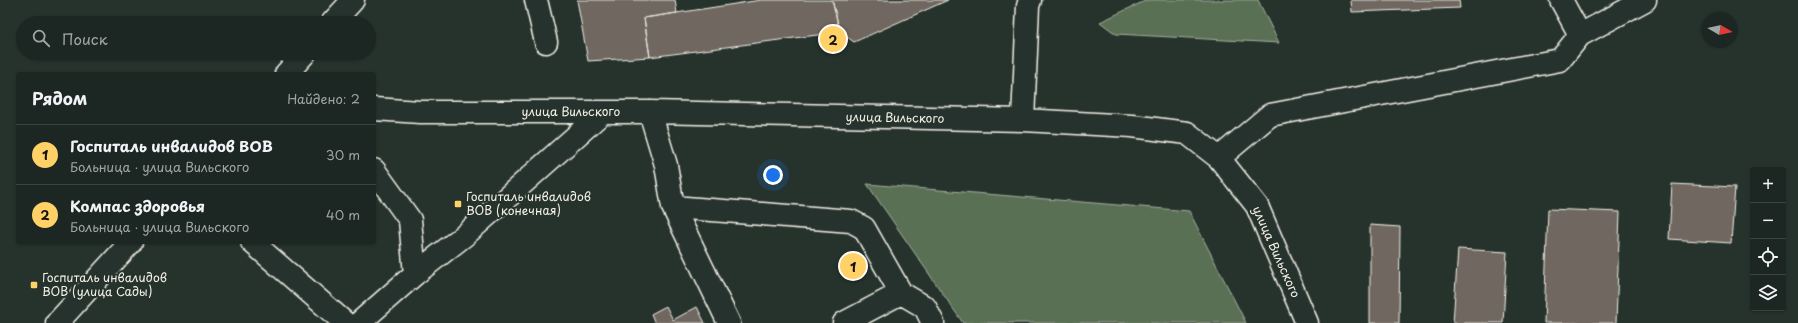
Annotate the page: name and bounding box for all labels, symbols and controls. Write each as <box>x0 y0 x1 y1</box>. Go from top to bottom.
north arrow <box>1702 12 1738 48</box>
search box <box>16 16 376 60</box>
pin: 2 <box>820 24 846 54</box>
icon: search <box>30 27 52 49</box>
text: Поиск <box>62 27 108 50</box>
text: Рядом <box>32 85 87 111</box>
text: Найдено: 2 <box>287 89 360 108</box>
street label: улица Вильского <box>522 102 621 120</box>
street label: улица Вильского <box>845 107 945 127</box>
text: Госпиталь инвалидов ВОВ <box>70 134 273 157</box>
text: 1 <box>42 145 48 164</box>
text: 30 m <box>326 145 360 164</box>
text: Больница · улица Вильского <box>70 157 249 176</box>
your location <box>763 165 783 185</box>
map controls <box>1750 167 1786 311</box>
button: + <box>1750 167 1786 203</box>
place label: Госпиталь инвалидов ВОВ (конечная) <box>466 187 591 219</box>
text: Компас здоровья <box>70 194 205 217</box>
marker: Госпиталь инвалидов ВОВ (конечная) <box>453 199 463 209</box>
street label: улица Вильского <box>1249 203 1305 301</box>
button: − <box>1750 203 1786 239</box>
text: 2 <box>40 205 50 224</box>
text: 40 m <box>326 205 360 224</box>
text: Больница · улица Вильского <box>70 217 249 236</box>
button: locate <box>1750 239 1786 275</box>
pin: 1 <box>840 251 866 281</box>
place label: Госпиталь инвалидов ВОВ (улица Сады) <box>42 268 167 300</box>
button: layers <box>1750 275 1786 311</box>
marker: Госпиталь инвалидов ВОВ (улица Сады) <box>29 280 39 290</box>

